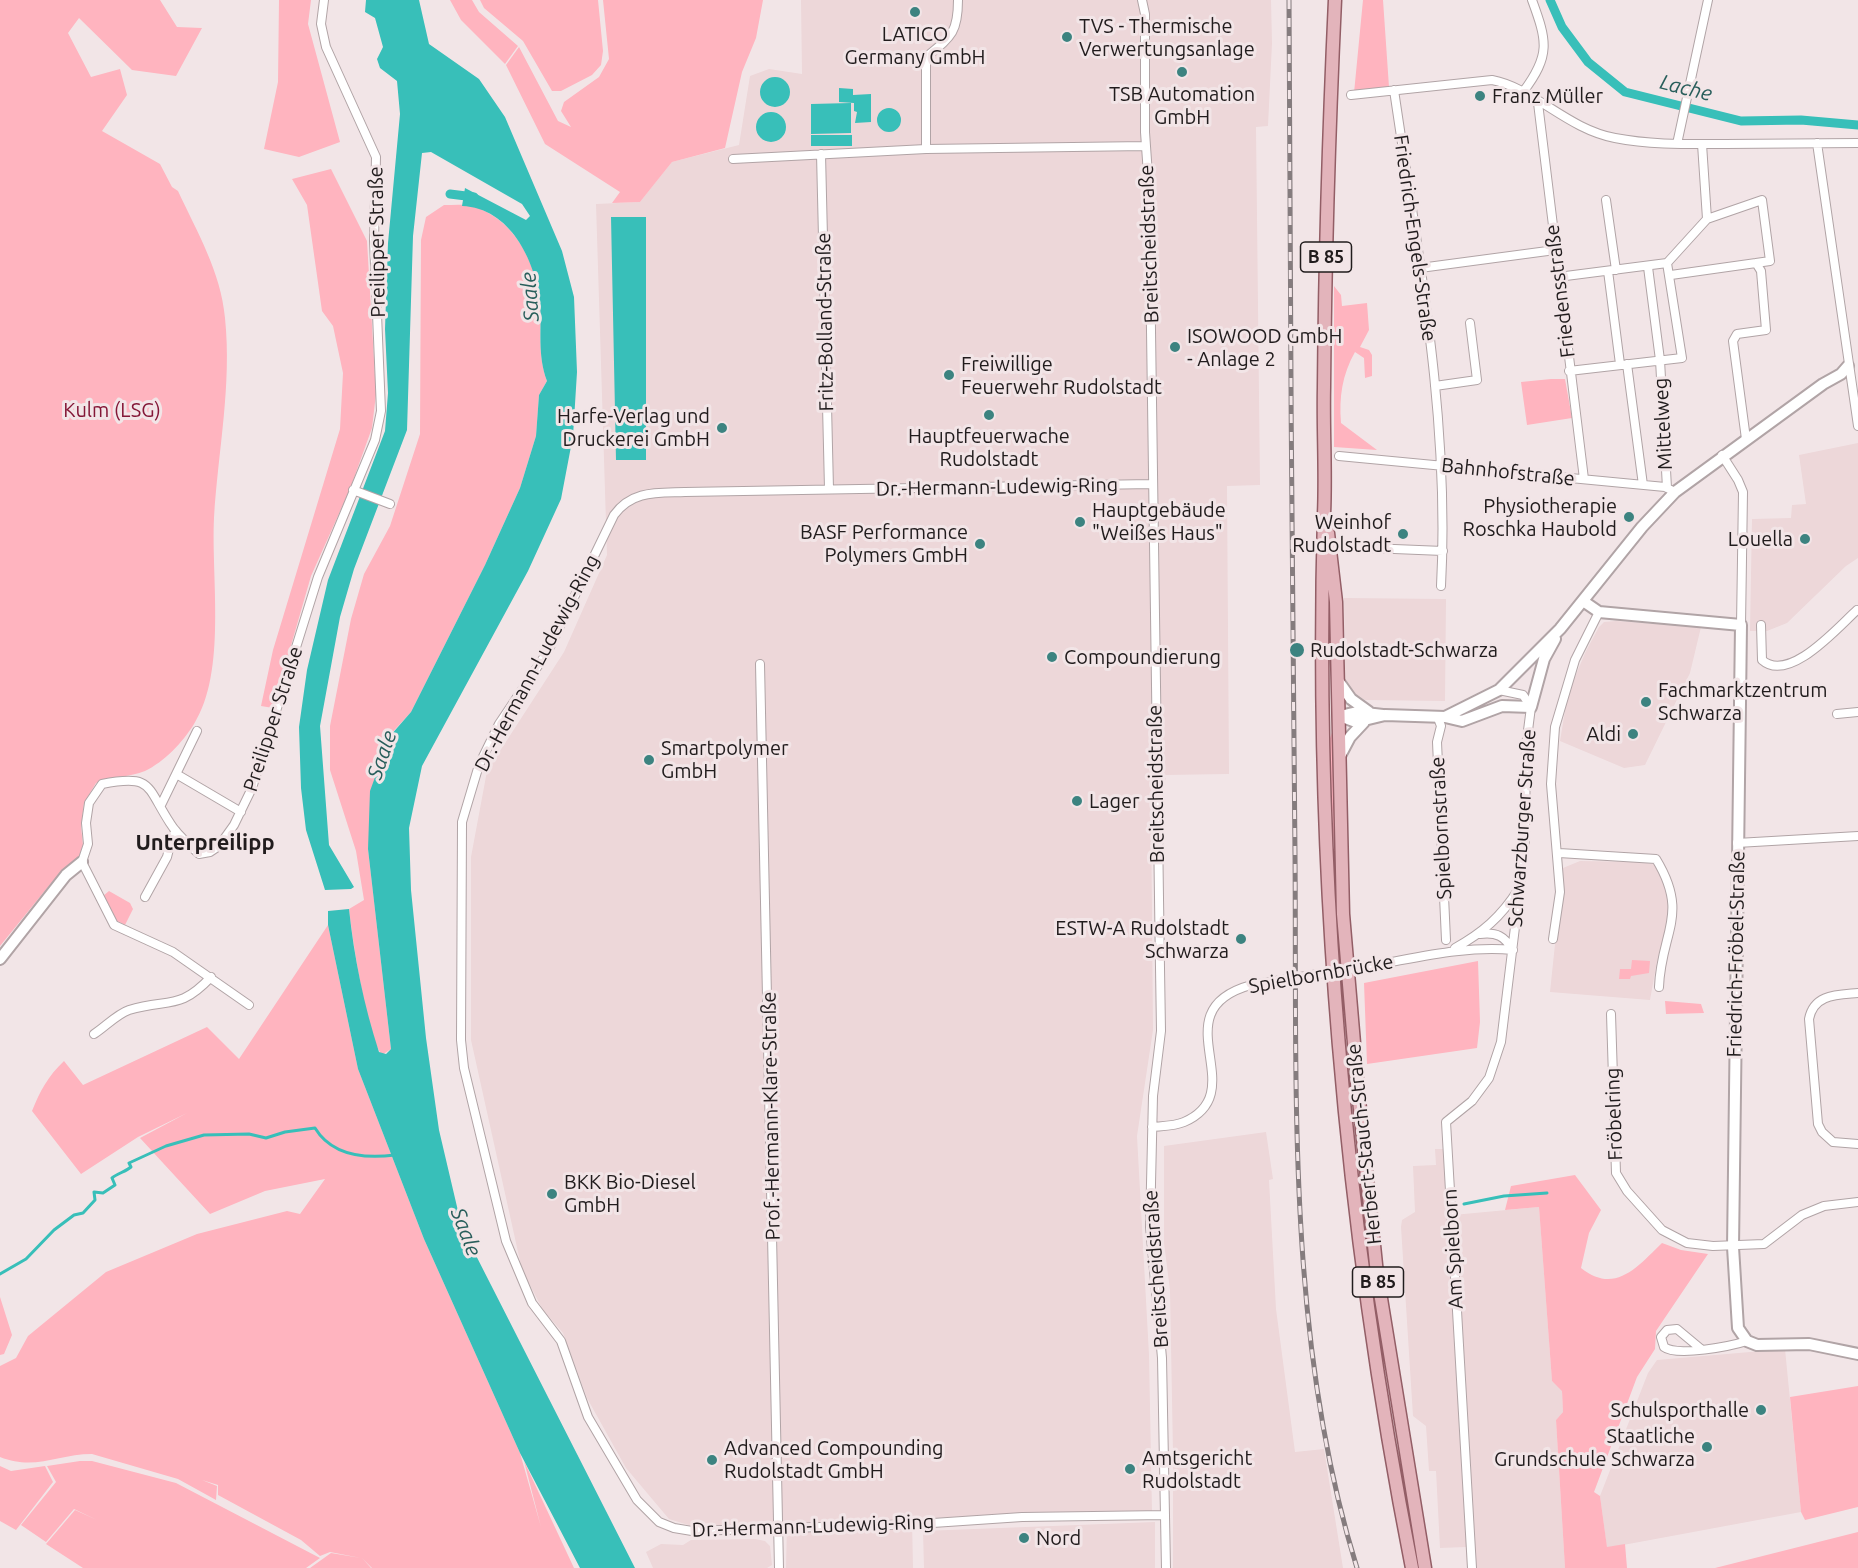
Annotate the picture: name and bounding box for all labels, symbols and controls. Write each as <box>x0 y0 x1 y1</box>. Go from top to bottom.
marker: LATICO Germany GmbH <box>908 5 922 19</box>
place label: TVS - Thermische Verwertungsanlage <box>1079 14 1255 61</box>
place label: LATICO Germany GmbH <box>844 22 986 69</box>
marker: TVS - Thermische Verwertungsanlage <box>1060 30 1074 44</box>
marker: TSB Automation GmbH <box>1175 65 1189 79</box>
water label: Lache <box>1657 69 1715 107</box>
place label: TSB Automation GmbH <box>1109 82 1255 129</box>
place label: Franz Müller <box>1492 84 1603 108</box>
marker: Franz Müller <box>1473 89 1487 103</box>
street label: Friedrich-Engels-Straße <box>1389 133 1441 343</box>
street label: Breitscheidstraße <box>1134 164 1164 324</box>
street label: Preilipper Straße <box>364 166 390 318</box>
street label: Friedensstraße <box>1540 223 1580 359</box>
street label: Fritz-Bolland-Straße <box>811 232 839 412</box>
road number: B 85 <box>1300 242 1352 272</box>
water label: Saale <box>516 271 544 323</box>
place label: ISOWOOD GmbH - Anlage 2 <box>1187 324 1342 371</box>
marker: ISOWOOD GmbH - Anlage 2 <box>1168 340 1182 354</box>
place label: Freiwillige Feuerwehr Rudolstadt <box>961 352 1162 399</box>
marker: Freiwillige Feuerwehr Rudolstadt <box>942 368 956 382</box>
street label: Mittelweg <box>1649 377 1677 471</box>
park label: Kulm (LSG) <box>63 398 161 422</box>
place label: Harfe-Verlag und Druckerei GmbH <box>557 404 710 451</box>
marker: Hauptfeuerwache Rudolstadt <box>982 408 996 422</box>
marker: Harfe-Verlag und Druckerei GmbH <box>715 421 729 435</box>
place label: Hauptfeuerwache Rudolstadt <box>908 424 1070 471</box>
street label: Bahnhofstraße <box>1440 453 1576 491</box>
street label: Dr.-Hermann-Ludewig-Ring <box>876 473 1118 501</box>
place label: Physiotherapie Roschka Haubold <box>1463 494 1617 541</box>
place label: Hauptgebäude "Weißes Haus" <box>1092 498 1226 545</box>
place label: Weinhof Rudolstadt <box>1292 510 1391 557</box>
marker: Physiotherapie Roschka Haubold <box>1622 510 1636 524</box>
marker: Hauptgebäude "Weißes Haus" <box>1073 515 1087 529</box>
place label: BASF Performance Polymers GmbH <box>800 520 968 567</box>
marker: Weinhof Rudolstadt <box>1396 527 1410 541</box>
place label: Louella <box>1728 527 1793 551</box>
marker: Louella <box>1798 532 1812 546</box>
marker: BASF Performance Polymers GmbH <box>973 537 987 551</box>
street label: Dr.-Hermann-Ludewig-Ring <box>469 550 605 776</box>
place label: Rudolstadt-Schwarza <box>1310 638 1498 662</box>
marker: Rudolstadt-Schwarza <box>1288 641 1306 659</box>
street label: Preilipper Straße <box>238 643 308 795</box>
place label: Compoundierung <box>1064 645 1221 669</box>
marker: Compoundierung <box>1045 650 1059 664</box>
place label: Fachmarktzentrum Schwarza <box>1658 678 1827 725</box>
marker: Fachmarktzentrum Schwarza <box>1639 695 1653 709</box>
street label: Breitscheidstraße <box>1143 705 1169 863</box>
place label: Aldi <box>1586 722 1621 746</box>
water label: Saale <box>362 727 402 783</box>
marker: Aldi <box>1626 727 1640 741</box>
street label: Schwarzburger Straße <box>1503 728 1541 928</box>
place label: Smartpolymer GmbH <box>661 736 789 783</box>
marker: Smartpolymer GmbH <box>642 753 656 767</box>
street label: Spielbornstraße <box>1425 756 1457 900</box>
place label: Lager <box>1089 789 1140 813</box>
marker: Lager <box>1070 794 1084 808</box>
district label: Unterpreilipp <box>135 830 275 856</box>
street label: Friedrich-Fröbel-Straße <box>1722 850 1750 1058</box>
place label: ESTW-A Rudolstadt Schwarza <box>1055 916 1229 963</box>
marker: ESTW-A Rudolstadt Schwarza <box>1234 932 1248 946</box>
street label: Spielbornbrücke <box>1247 949 1395 999</box>
street label: Prof.-Hermann-Klare-Straße <box>757 991 785 1241</box>
street label: Herbert-Stauch-Straße <box>1342 1042 1386 1246</box>
street label: Fröbelring <box>1600 1067 1628 1161</box>
place label: BKK Bio-Diesel GmbH <box>564 1170 696 1217</box>
marker: BKK Bio-Diesel GmbH <box>545 1187 559 1201</box>
street label: Am Spielborn <box>1438 1188 1468 1310</box>
street label: Breitscheidstraße <box>1139 1189 1173 1349</box>
water label: Saale <box>445 1204 487 1260</box>
road number: B 85 <box>1352 1267 1404 1297</box>
place label: Schulsporthalle <box>1610 1398 1749 1422</box>
marker: Schulsporthalle <box>1754 1403 1768 1417</box>
place label: Staatliche Grundschule Schwarza <box>1494 1424 1695 1471</box>
place label: Advanced Compounding Rudolstadt GmbH <box>724 1436 944 1483</box>
marker: Staatliche Grundschule Schwarza <box>1700 1440 1714 1454</box>
place label: Amtsgericht Rudolstadt <box>1142 1446 1252 1493</box>
marker: Advanced Compounding Rudolstadt GmbH <box>705 1453 719 1467</box>
marker: Amtsgericht Rudolstadt <box>1123 1462 1137 1476</box>
street label: Dr.-Hermann-Ludewig-Ring <box>691 1510 935 1542</box>
place label: Nord <box>1036 1526 1081 1550</box>
marker: Nord <box>1017 1531 1031 1545</box>

